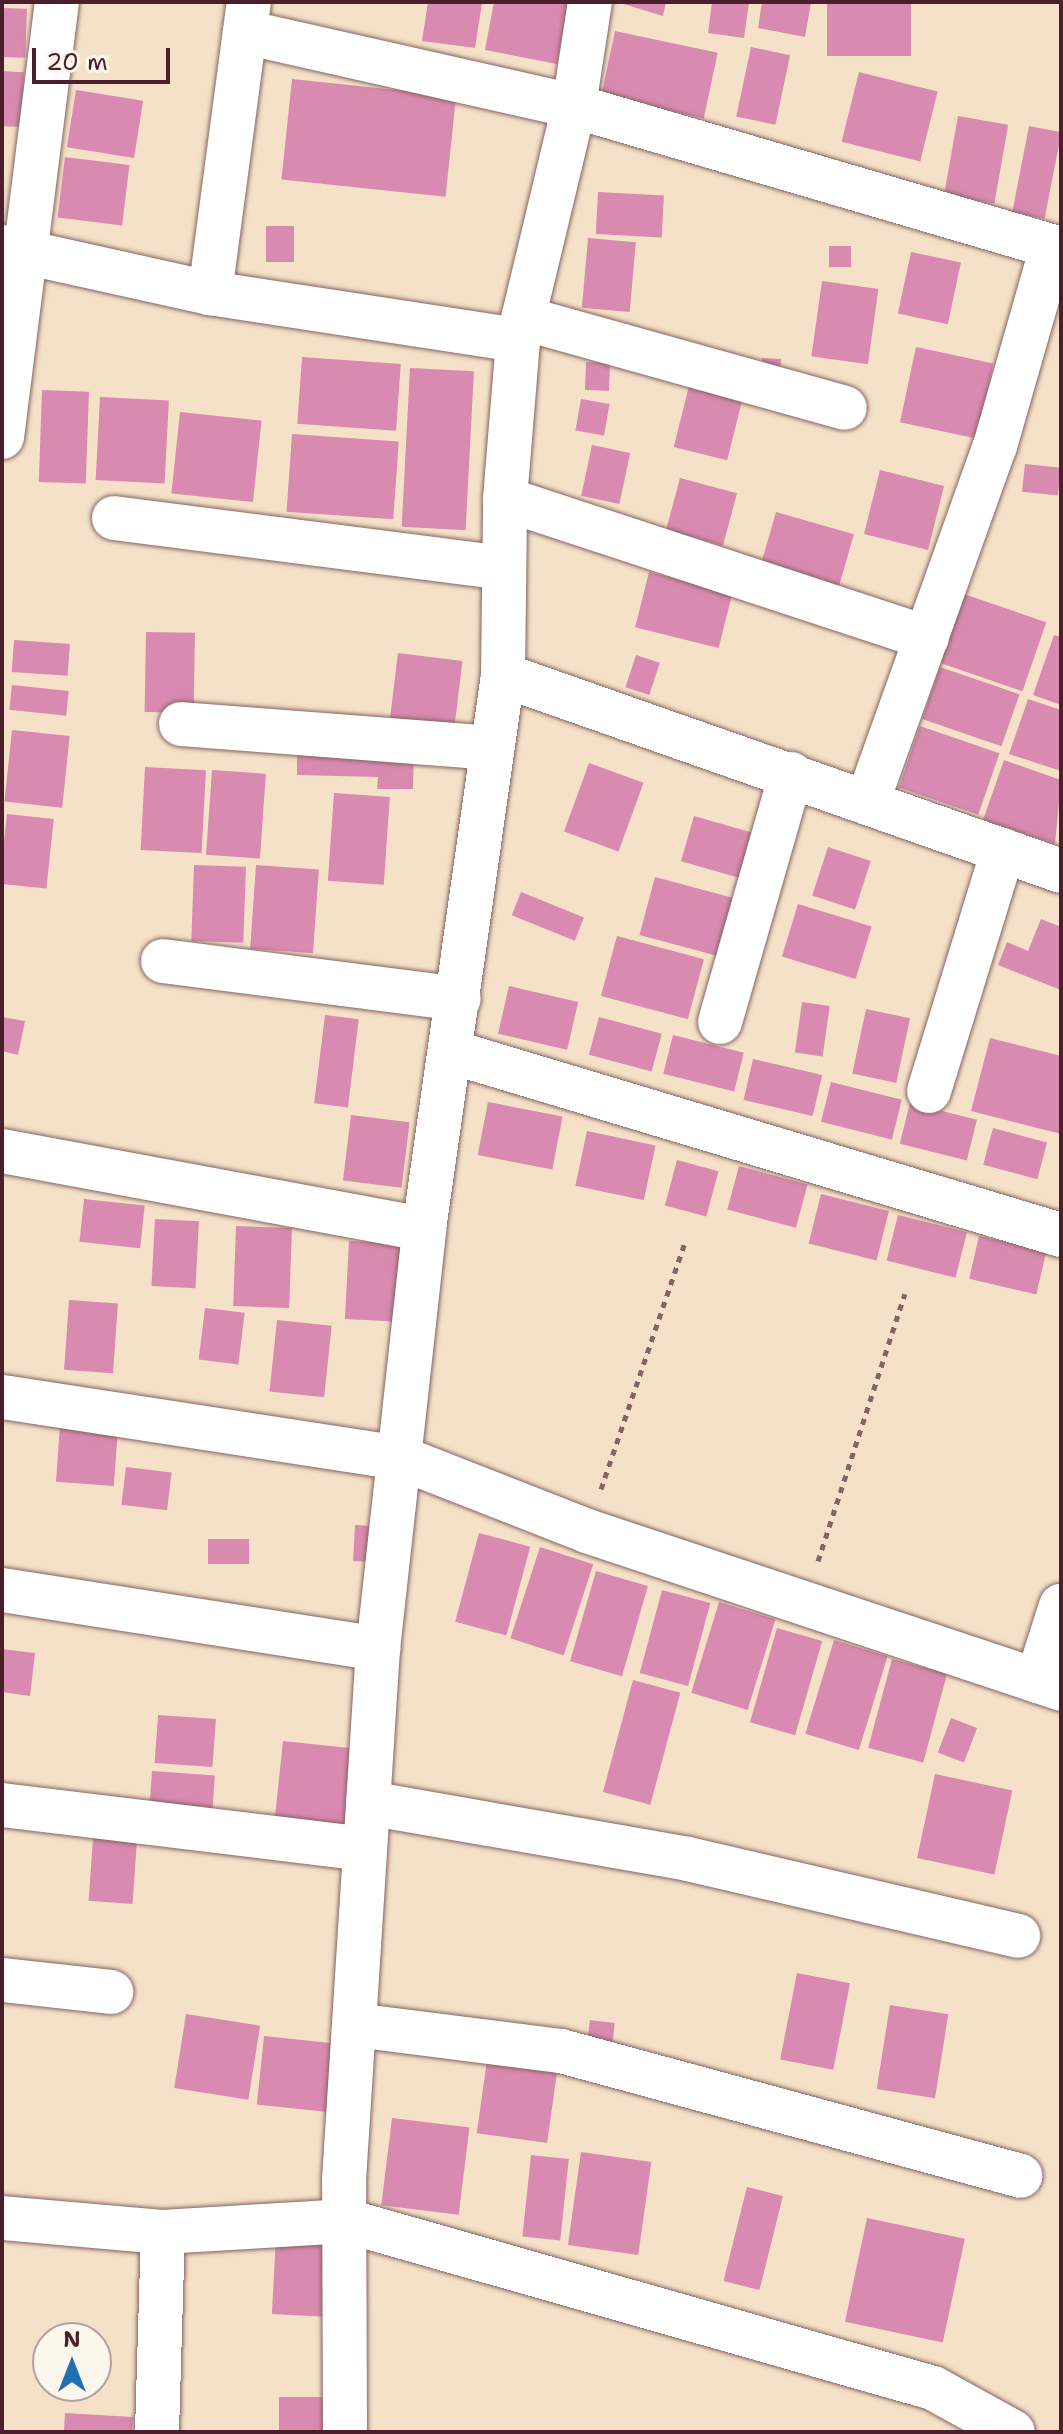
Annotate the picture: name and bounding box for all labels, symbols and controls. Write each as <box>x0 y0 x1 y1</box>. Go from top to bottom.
scale bar <box>36 32 174 82</box>
text: 20 m <box>46 46 108 78</box>
north arrow <box>32 2322 112 2402</box>
text: N <box>63 2325 81 2354</box>

